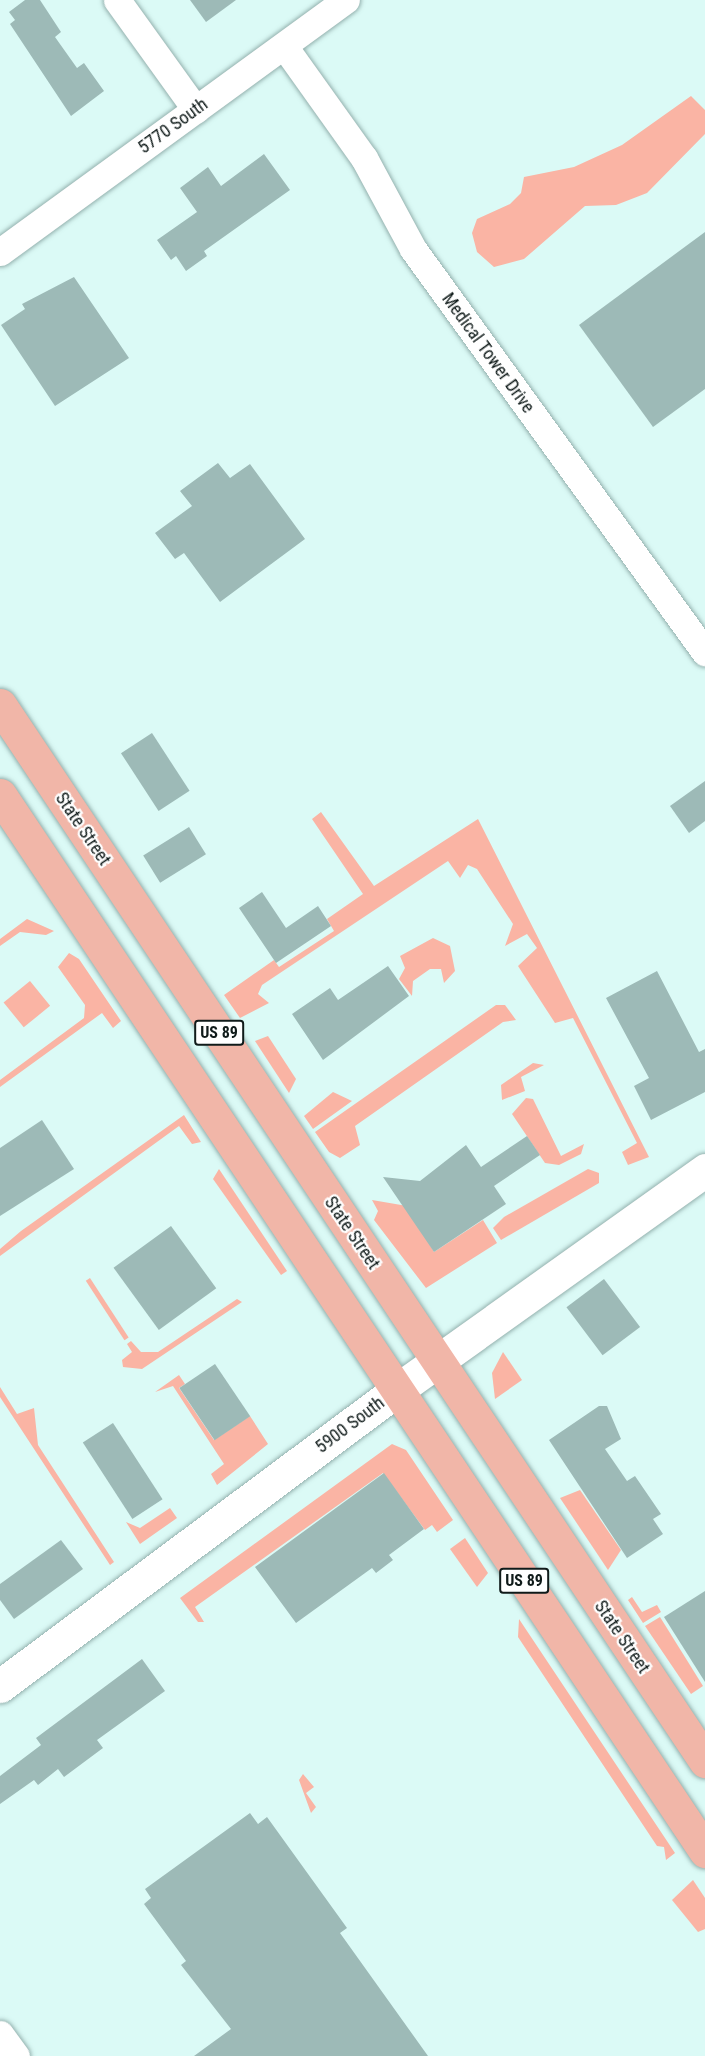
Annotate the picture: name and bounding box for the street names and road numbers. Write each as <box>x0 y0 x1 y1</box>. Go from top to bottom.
street label: 5770 South <box>134 94 212 158</box>
street label: Medical Tower Drive <box>437 289 539 417</box>
street label: State Street <box>51 788 115 870</box>
road number: US 89 <box>194 1020 244 1046</box>
street label: State Street <box>320 1192 384 1274</box>
street label: 5900 South <box>311 1392 389 1458</box>
road number: US 89 <box>498 1568 550 1594</box>
street label: State Street <box>590 1596 654 1678</box>

